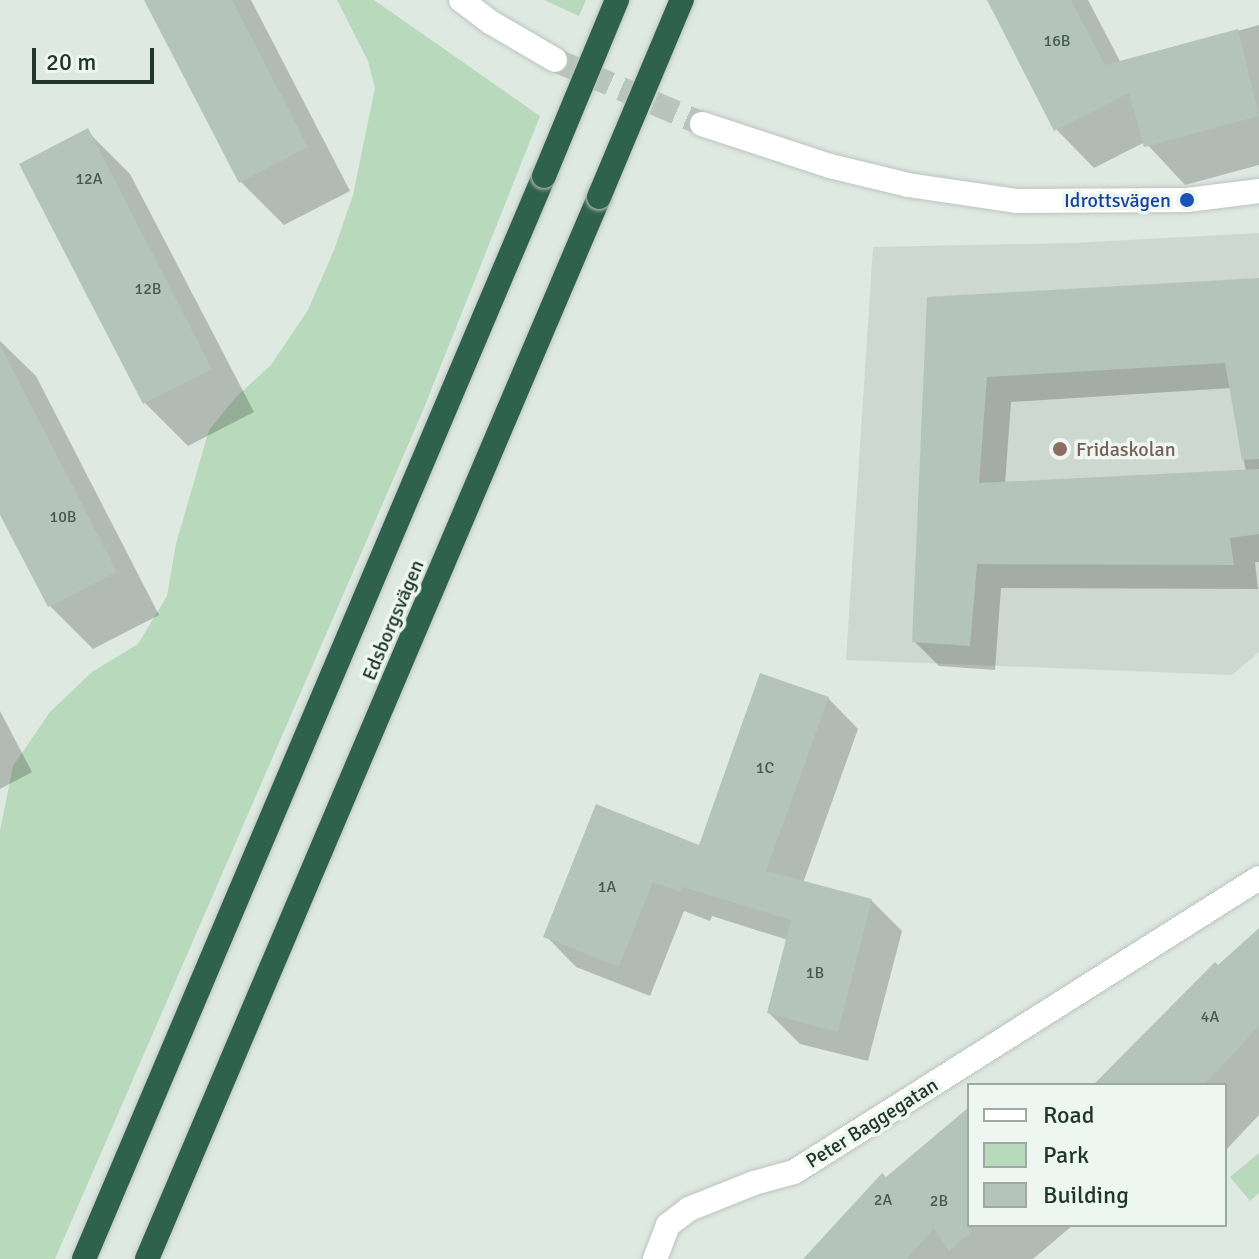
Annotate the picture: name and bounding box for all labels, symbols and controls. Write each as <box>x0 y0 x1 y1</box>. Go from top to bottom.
house number: 16B <box>1044 31 1070 51</box>
scale bar <box>36 32 158 82</box>
text: 20 m <box>46 47 96 77</box>
house number: 12A <box>75 169 103 189</box>
place label: Idrottsvägen <box>1064 188 1171 212</box>
marker: Idrottsvägen <box>1178 191 1196 209</box>
house number: 12B <box>135 279 161 299</box>
place label: Fridaskolan <box>1076 437 1176 461</box>
marker: Fridaskolan <box>1051 440 1069 458</box>
house number: 10B <box>50 507 76 527</box>
street label: Edsborgsvägen <box>357 556 429 684</box>
house number: 1C <box>756 758 774 778</box>
house number: 1A <box>598 877 616 897</box>
house number: 1B <box>806 963 824 983</box>
house number: 4A <box>1201 1007 1219 1027</box>
street label: Peter Baggegatan <box>802 1073 942 1173</box>
legend <box>967 1083 1227 1227</box>
text: Road <box>1043 1100 1094 1130</box>
text: Park <box>1043 1140 1089 1170</box>
text: Building <box>1043 1180 1129 1210</box>
house number: 2A <box>874 1190 892 1210</box>
house number: 2B <box>930 1191 948 1211</box>

